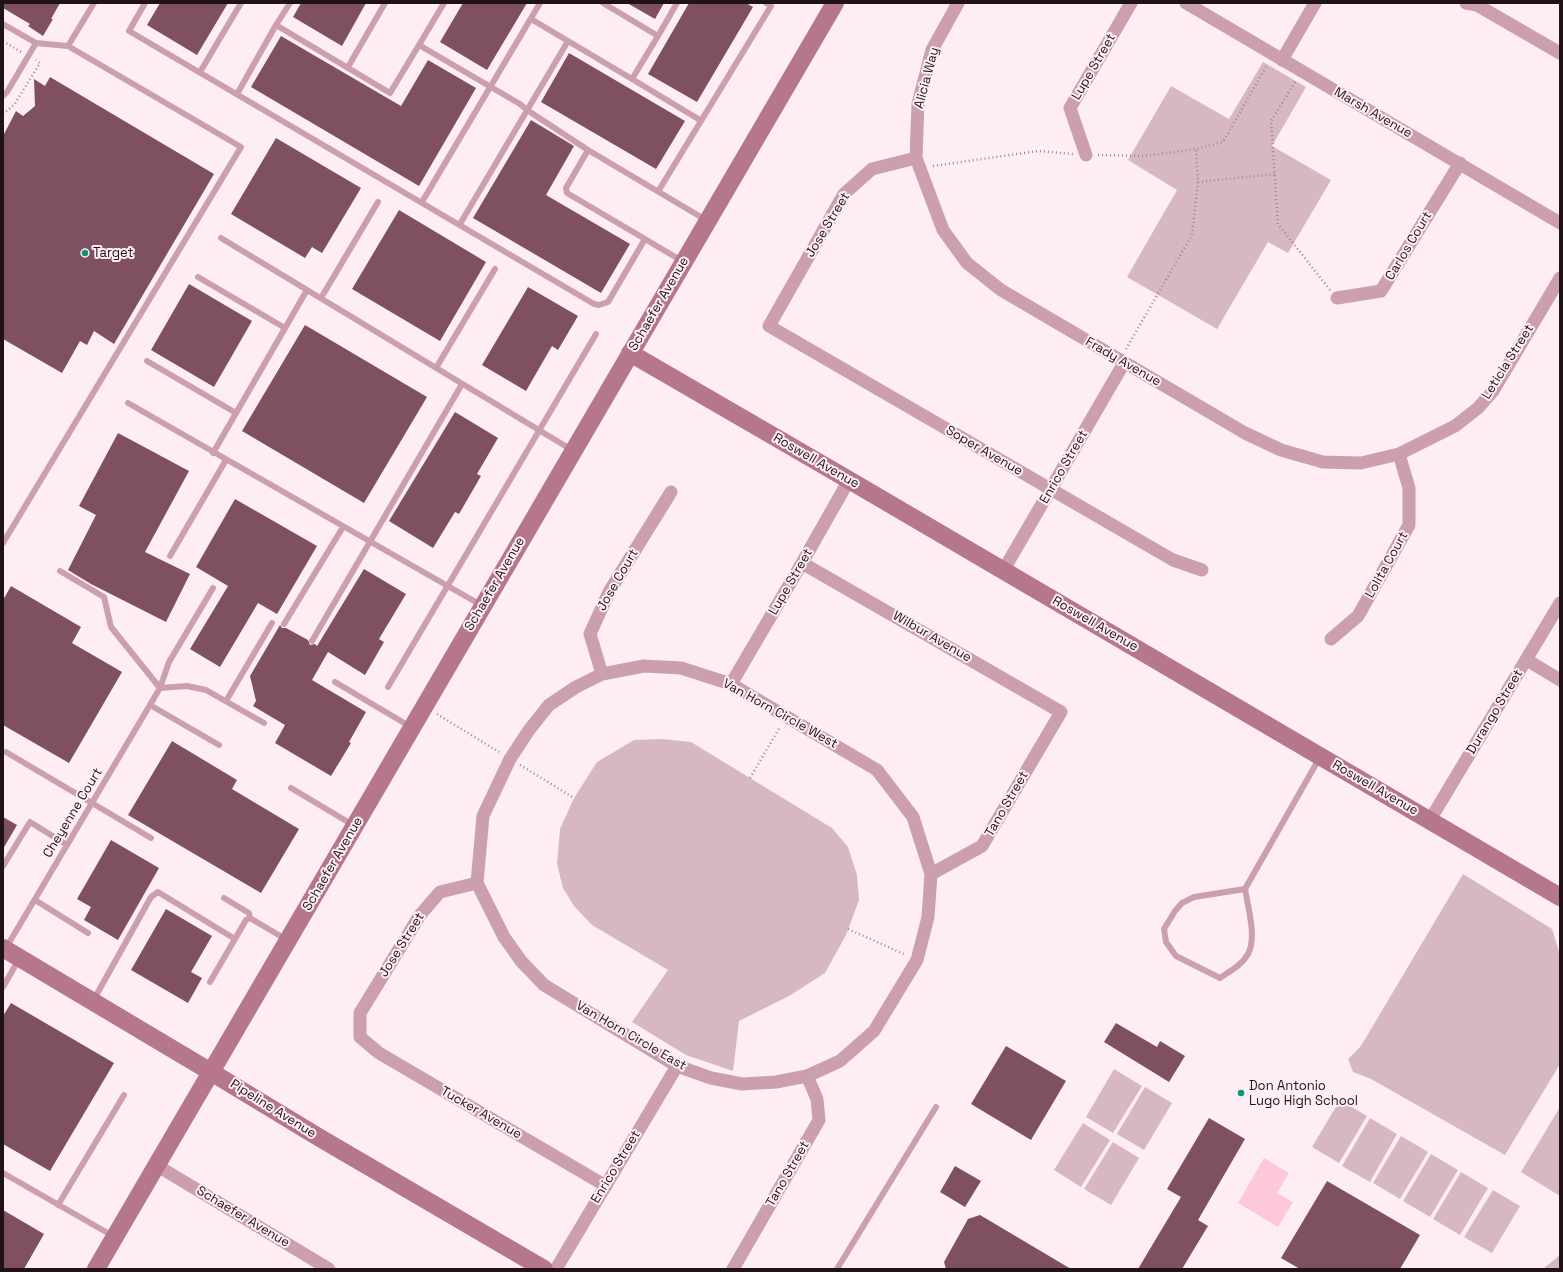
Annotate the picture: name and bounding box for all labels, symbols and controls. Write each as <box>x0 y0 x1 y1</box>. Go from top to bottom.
street label: Lupe Street <box>1069 31 1119 103</box>
street label: Alicia Way <box>911 46 943 110</box>
street label: Marsh Avenue <box>1331 84 1415 142</box>
street label: Jose Street <box>803 190 853 260</box>
street label: Carlos Court <box>1382 209 1436 283</box>
place label: Target <box>93 245 133 261</box>
marker: Target <box>80 248 90 258</box>
street label: Schaefer Avenue <box>626 254 692 354</box>
street label: Leticia Street <box>1479 322 1537 402</box>
street label: Frady Avenue <box>1082 334 1164 390</box>
street label: Soper Avenue <box>943 423 1025 479</box>
street label: Enrico Street <box>1037 427 1091 507</box>
street label: Roswell Avenue <box>770 430 862 492</box>
street label: Lolita Court <box>1362 529 1412 601</box>
street label: Schaefer Avenue <box>462 534 528 634</box>
street label: Jose Court <box>594 546 642 614</box>
street label: Lupe Street <box>766 546 816 618</box>
street label: Roswell Avenue <box>1049 593 1141 655</box>
street label: Wilbur Avenue <box>890 608 974 666</box>
street label: Durango Street <box>1464 667 1526 757</box>
street label: Van Horn Circle West <box>720 676 840 752</box>
street label: Roswell Avenue <box>1329 757 1421 819</box>
street label: Cheyenne Court <box>40 765 106 861</box>
street label: Tano Street <box>982 768 1032 840</box>
street label: Schaefer Avenue <box>300 814 366 914</box>
street label: Jose Street <box>376 910 428 980</box>
street label: Van Horn Circle East <box>573 998 689 1074</box>
street label: Pipeline Avenue <box>227 1076 319 1142</box>
place label: Don Antonio Lugo High School <box>1249 1078 1358 1109</box>
street label: Tucker Avenue <box>438 1084 524 1142</box>
marker: Don Antonio Lugo High School <box>1236 1088 1246 1098</box>
street label: Enrico Street <box>588 1128 644 1206</box>
street label: Tano Street <box>763 1138 813 1210</box>
street label: Schaefer Avenue <box>194 1183 292 1251</box>

